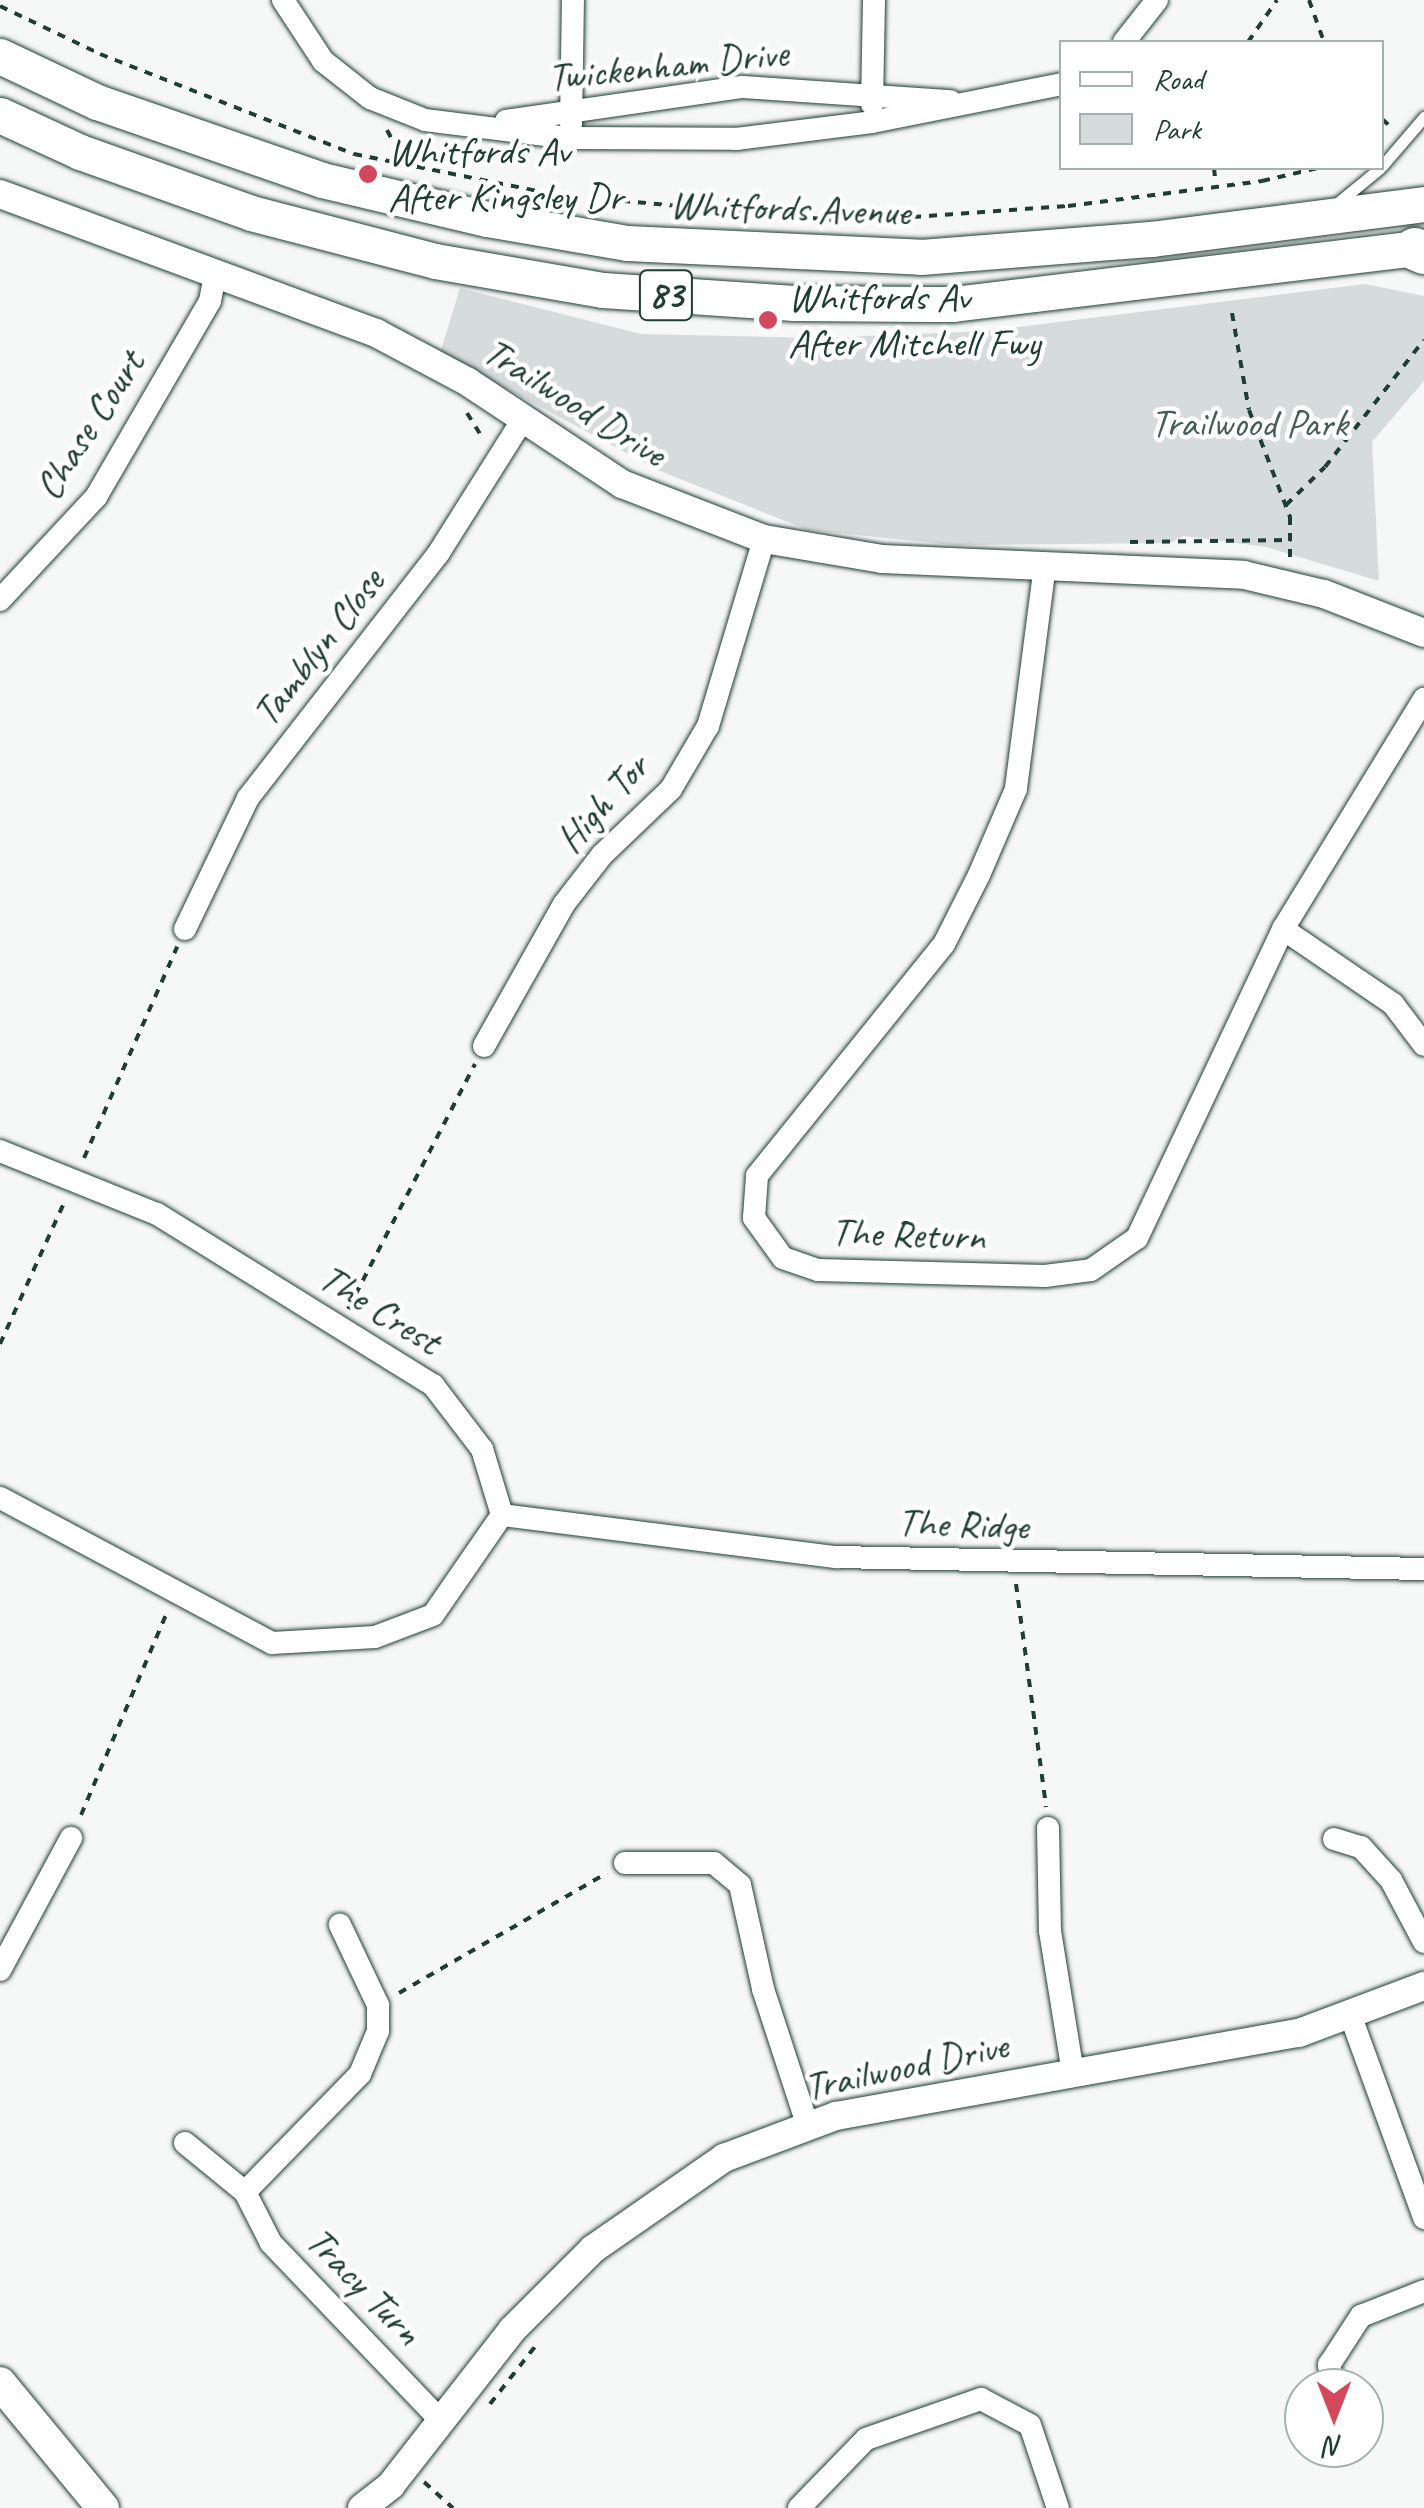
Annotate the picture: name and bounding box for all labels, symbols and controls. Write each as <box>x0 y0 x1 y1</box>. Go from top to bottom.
street label: Twickenham Drive <box>546 29 790 101</box>
legend <box>1059 40 1384 170</box>
text: Road <box>1153 60 1203 98</box>
text: Park <box>1153 110 1201 148</box>
place label: Whitfords Av After Kingsley Dr <box>388 127 623 221</box>
marker: Whitfords Av After Kingsley Dr <box>357 163 379 185</box>
street label: Whitfords Avenue <box>669 180 911 236</box>
road number: 83 <box>638 262 694 328</box>
place label: Whitfords Av After Mitchell Fwy <box>788 273 1039 367</box>
marker: Whitfords Av After Mitchell Fwy <box>757 309 779 331</box>
street label: Trailwood Drive <box>474 327 676 477</box>
street label: Chase Court <box>23 342 155 508</box>
park label: Trailwood Park <box>1150 399 1348 447</box>
street label: Tamblyn Close <box>242 559 394 735</box>
street label: High Tor <box>545 744 659 862</box>
street label: The Return <box>830 1207 986 1261</box>
street label: The Crest <box>311 1253 449 1365</box>
street label: The Ridge <box>896 1498 1030 1550</box>
street label: Trailwood Drive <box>800 2021 1012 2111</box>
street label: Tracy Turn <box>296 2217 432 2355</box>
north arrow <box>1284 2368 1384 2468</box>
text: N <box>1325 2429 1343 2464</box>

